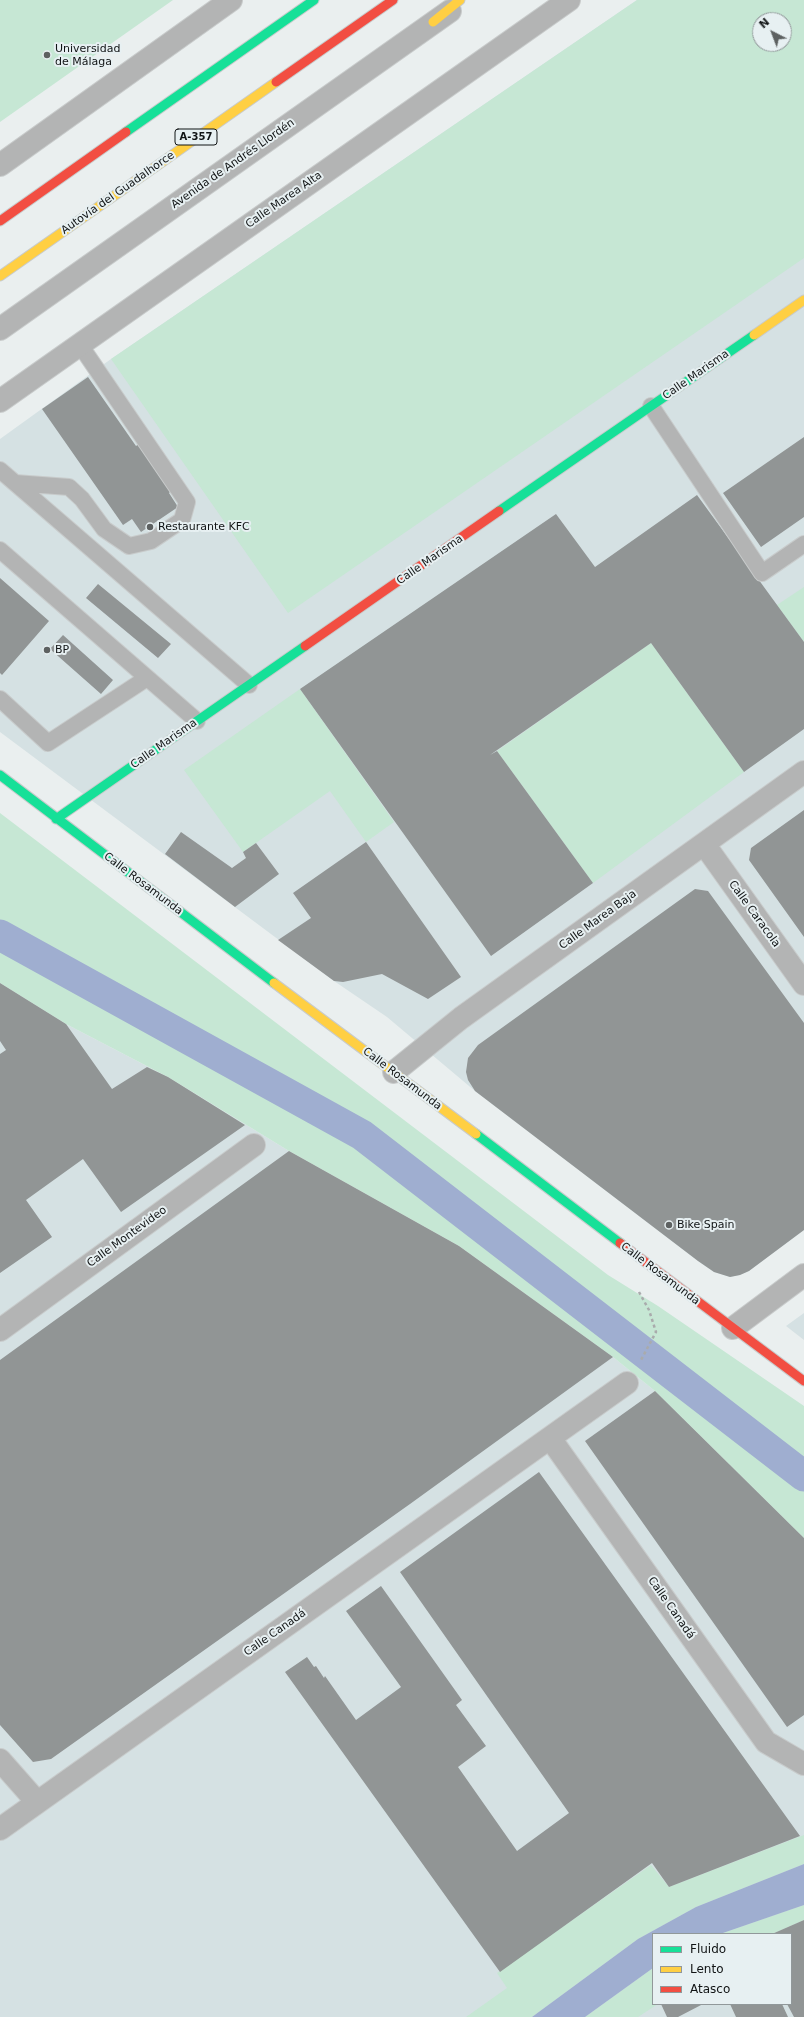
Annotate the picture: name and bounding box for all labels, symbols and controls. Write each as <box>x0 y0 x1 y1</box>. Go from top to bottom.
north arrow <box>752 12 792 52</box>
text: N <box>757 16 772 31</box>
place label: Universidad de Málaga <box>55 42 120 68</box>
marker: Universidad de Málaga <box>42 50 52 60</box>
street label: Avenida de Andrés Llordén <box>169 116 297 212</box>
road number: A-357 <box>175 129 217 145</box>
street label: Autovía del Guadalhorce <box>59 149 177 237</box>
street label: Calle Marea Alta <box>243 169 325 231</box>
street label: Calle Marisma <box>660 347 732 403</box>
place label: Restaurante KFC <box>158 520 250 534</box>
marker: Restaurante KFC <box>145 522 155 532</box>
street label: Calle Marisma <box>394 532 466 588</box>
place label: BP <box>55 643 69 657</box>
marker: BP <box>42 645 52 655</box>
street label: Calle Marisma <box>128 716 200 772</box>
street label: Calle Rosamunda <box>101 850 185 918</box>
street label: Calle Caracola <box>725 878 783 950</box>
street label: Calle Marea Baja <box>557 888 639 952</box>
street label: Calle Rosamunda <box>360 1045 444 1113</box>
street label: Calle Montevideo <box>85 1204 169 1270</box>
place label: Bike Spain <box>677 1218 735 1232</box>
marker: Bike Spain <box>664 1220 674 1230</box>
street label: Calle Rosamunda <box>618 1240 702 1308</box>
street label: Calle Canadá <box>645 1574 697 1642</box>
street label: Calle Canadá <box>241 1607 309 1659</box>
legend <box>652 1933 792 2005</box>
text: Fluido <box>690 1942 726 1956</box>
text: Lento <box>690 1962 724 1976</box>
text: Atasco <box>690 1982 730 1996</box>

